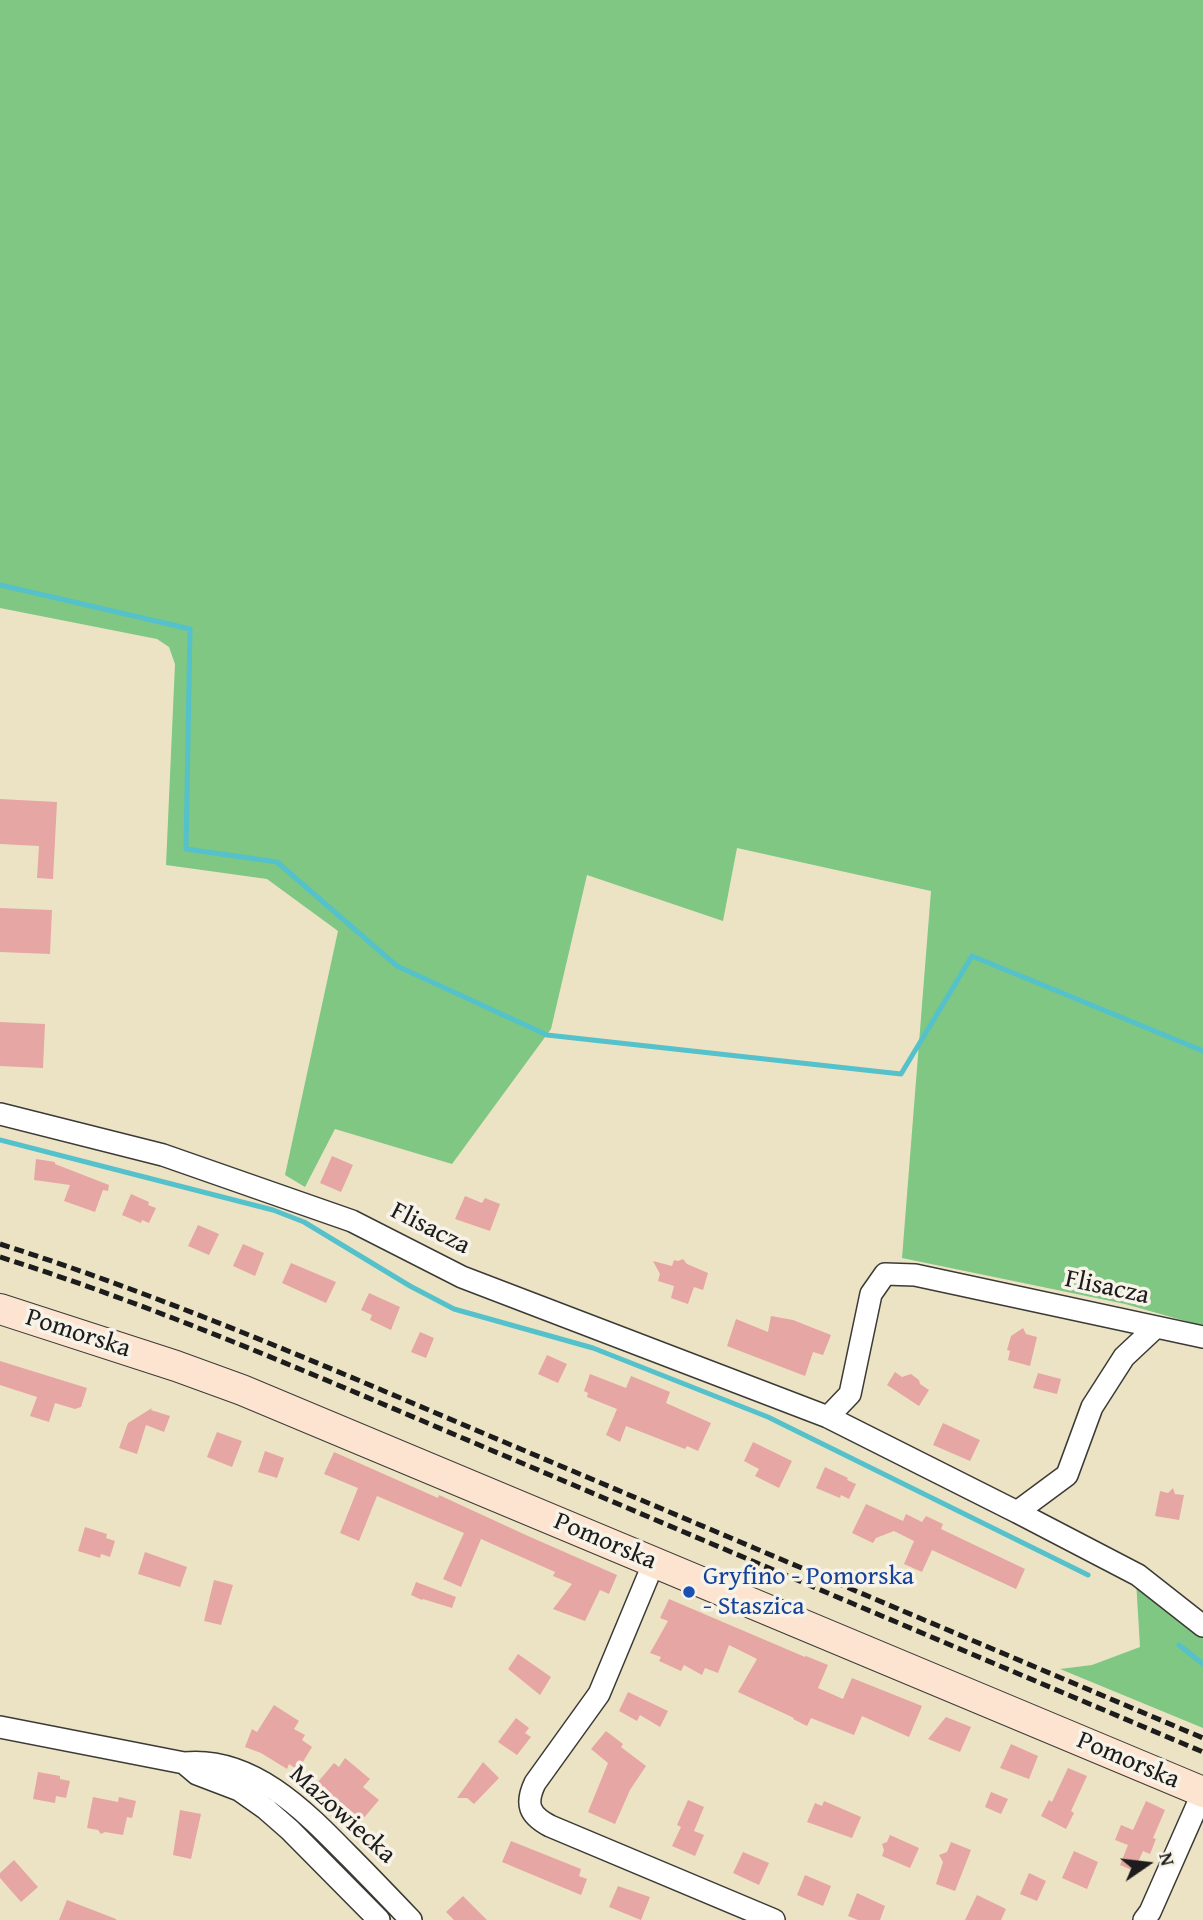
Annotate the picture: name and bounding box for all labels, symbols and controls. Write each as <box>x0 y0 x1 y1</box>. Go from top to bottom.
street label: Flisacza <box>385 1196 475 1262</box>
street label: Flisacza <box>1062 1264 1152 1312</box>
street label: Pomorska <box>22 1302 134 1366</box>
street label: Pomorska <box>549 1506 661 1578</box>
place label: Gryfino - Pomorska - Staszica <box>703 1561 914 1622</box>
marker: Gryfino - Pomorska - Staszica <box>681 1584 697 1600</box>
street label: Pomorska <box>1072 1725 1184 1797</box>
street label: Mazowiecka <box>282 1759 402 1871</box>
north arrow <box>1112 1829 1182 1899</box>
text: N <box>1152 1849 1182 1868</box>

